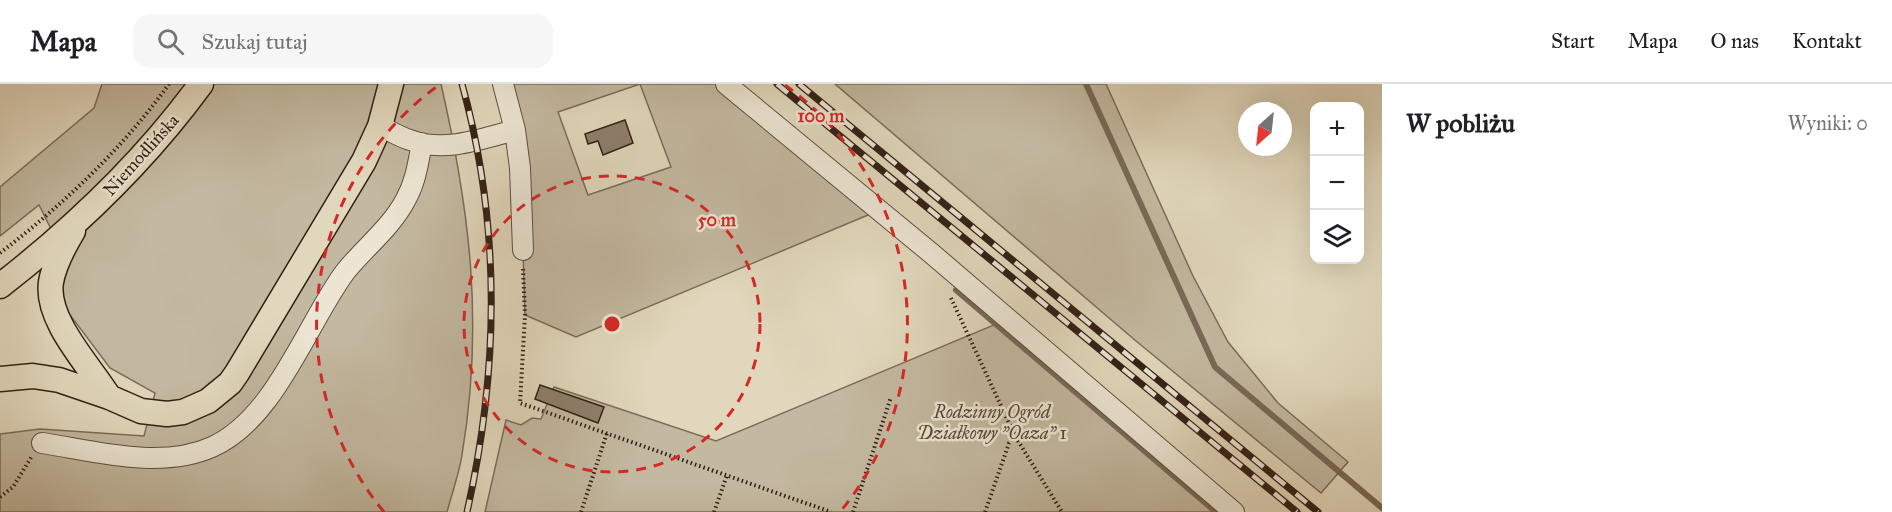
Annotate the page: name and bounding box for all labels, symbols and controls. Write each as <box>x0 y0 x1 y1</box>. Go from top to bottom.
search box <box>133 14 553 68</box>
text: Mapa <box>30 24 97 59</box>
icon: search <box>154 25 187 58</box>
text: Szukaj tutaj <box>202 28 308 55</box>
text: Start <box>1551 28 1595 54</box>
text: Mapa <box>1628 28 1678 54</box>
text: O nas <box>1711 28 1759 54</box>
text: Kontakt <box>1792 28 1862 54</box>
north arrow <box>1238 102 1292 156</box>
map controls <box>1310 102 1364 264</box>
button: + <box>1310 102 1364 156</box>
text: 100 m <box>798 105 845 127</box>
text: W pobliżu <box>1406 107 1515 139</box>
street label: Niemodlińska <box>98 109 184 201</box>
text: Wyniki: 0 <box>1788 111 1868 135</box>
button: − <box>1310 156 1364 210</box>
text: 50 m <box>698 209 737 231</box>
button: layers <box>1310 210 1364 264</box>
centre of rings <box>602 314 622 334</box>
park label: Rodzinny Ogród Działkowy "Oaza" 1 <box>917 401 1067 444</box>

